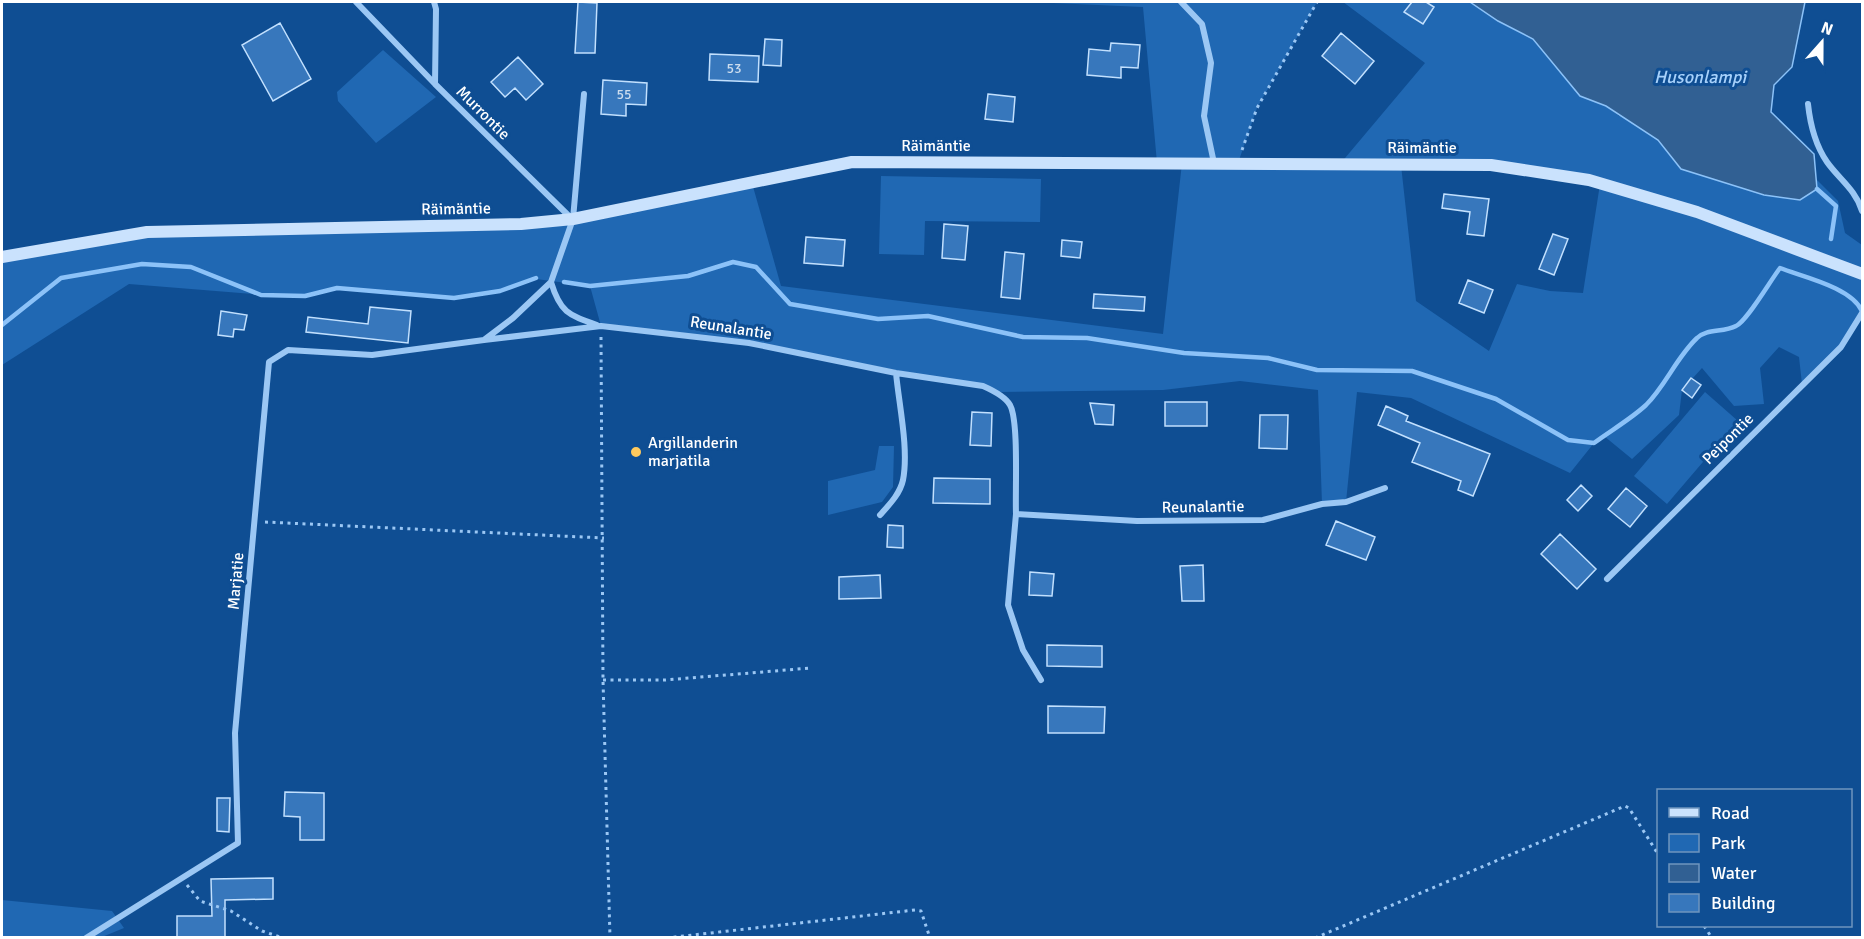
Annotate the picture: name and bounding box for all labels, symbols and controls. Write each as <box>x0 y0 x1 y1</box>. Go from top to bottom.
north arrow <box>1792 12 1852 72</box>
text: N <box>1818 18 1836 40</box>
house number: 53 <box>726 60 742 77</box>
water label: Husonlampi <box>1654 66 1748 88</box>
street label: Murrontie <box>452 82 514 144</box>
house number: 55 <box>616 86 632 103</box>
street label: Räimäntie <box>901 136 971 156</box>
street label: Räimäntie <box>1387 138 1457 158</box>
street label: Räimäntie <box>421 198 491 220</box>
street label: Reunalantie <box>689 312 773 344</box>
street label: Peipontie <box>1698 409 1758 469</box>
place label: Argillanderin marjatila <box>648 433 738 471</box>
marker: Argillanderin marjatila <box>629 445 643 459</box>
street label: Reunalantie <box>1162 496 1244 518</box>
street label: Marjatie <box>224 551 248 611</box>
legend <box>1657 789 1852 927</box>
text: Road <box>1711 802 1750 824</box>
text: Park <box>1711 832 1746 854</box>
text: Water <box>1711 862 1757 884</box>
text: Building <box>1711 892 1775 914</box>

